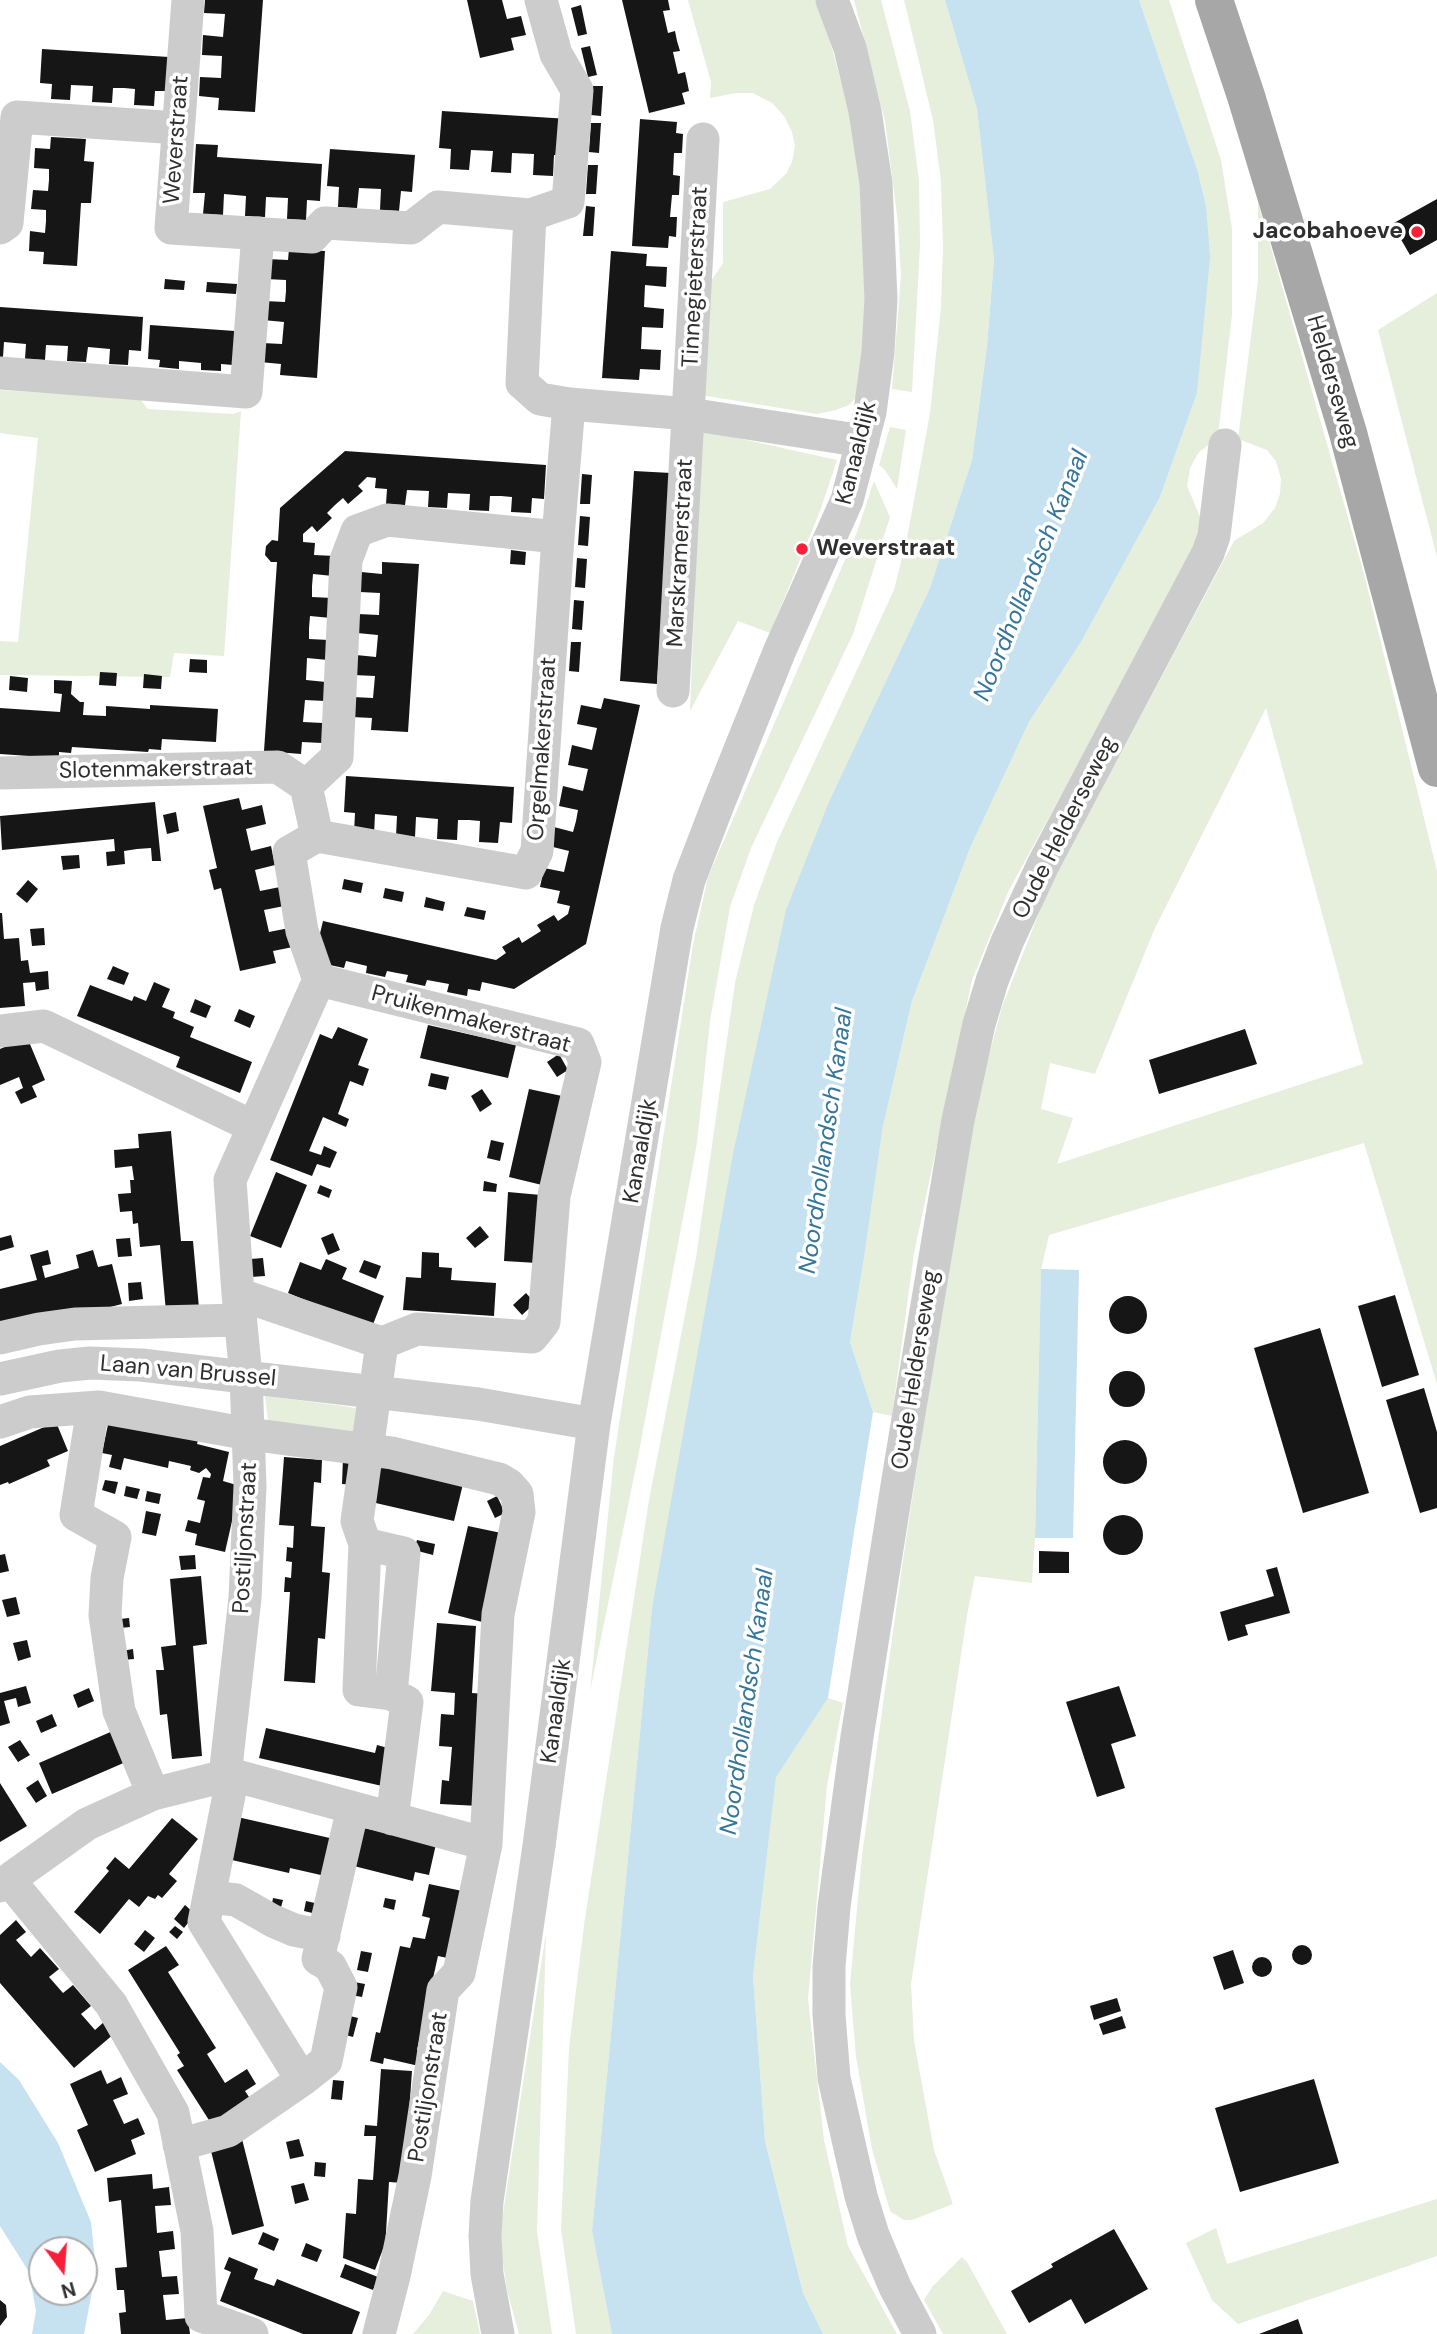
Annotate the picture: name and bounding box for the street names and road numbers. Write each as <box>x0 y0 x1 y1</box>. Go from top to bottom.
street label: Weverstraat <box>159 75 195 205</box>
street label: Tinnegieterstraat <box>677 186 715 368</box>
street label: Helderseweg <box>1300 312 1364 452</box>
street label: Kanaaldijk <box>831 398 883 508</box>
street label: Marskramerstraat <box>662 458 700 648</box>
street label: Orgelmakerstraat <box>523 656 563 842</box>
street label: Oude Helderseweg <box>1007 732 1123 924</box>
street label: Slotenmakerstraat <box>59 755 253 785</box>
street label: Pruikenmakerstraat <box>368 980 574 1060</box>
street label: Kanaaldijk <box>618 1096 664 1206</box>
street label: Oude Helderseweg <box>887 1268 945 1472</box>
street label: Laan van Brussel <box>99 1351 277 1393</box>
street label: Postiljonstraat <box>228 1462 264 1614</box>
street label: Kanaaldijk <box>536 1657 578 1765</box>
street label: Postiljonstraat <box>404 2010 454 2164</box>

